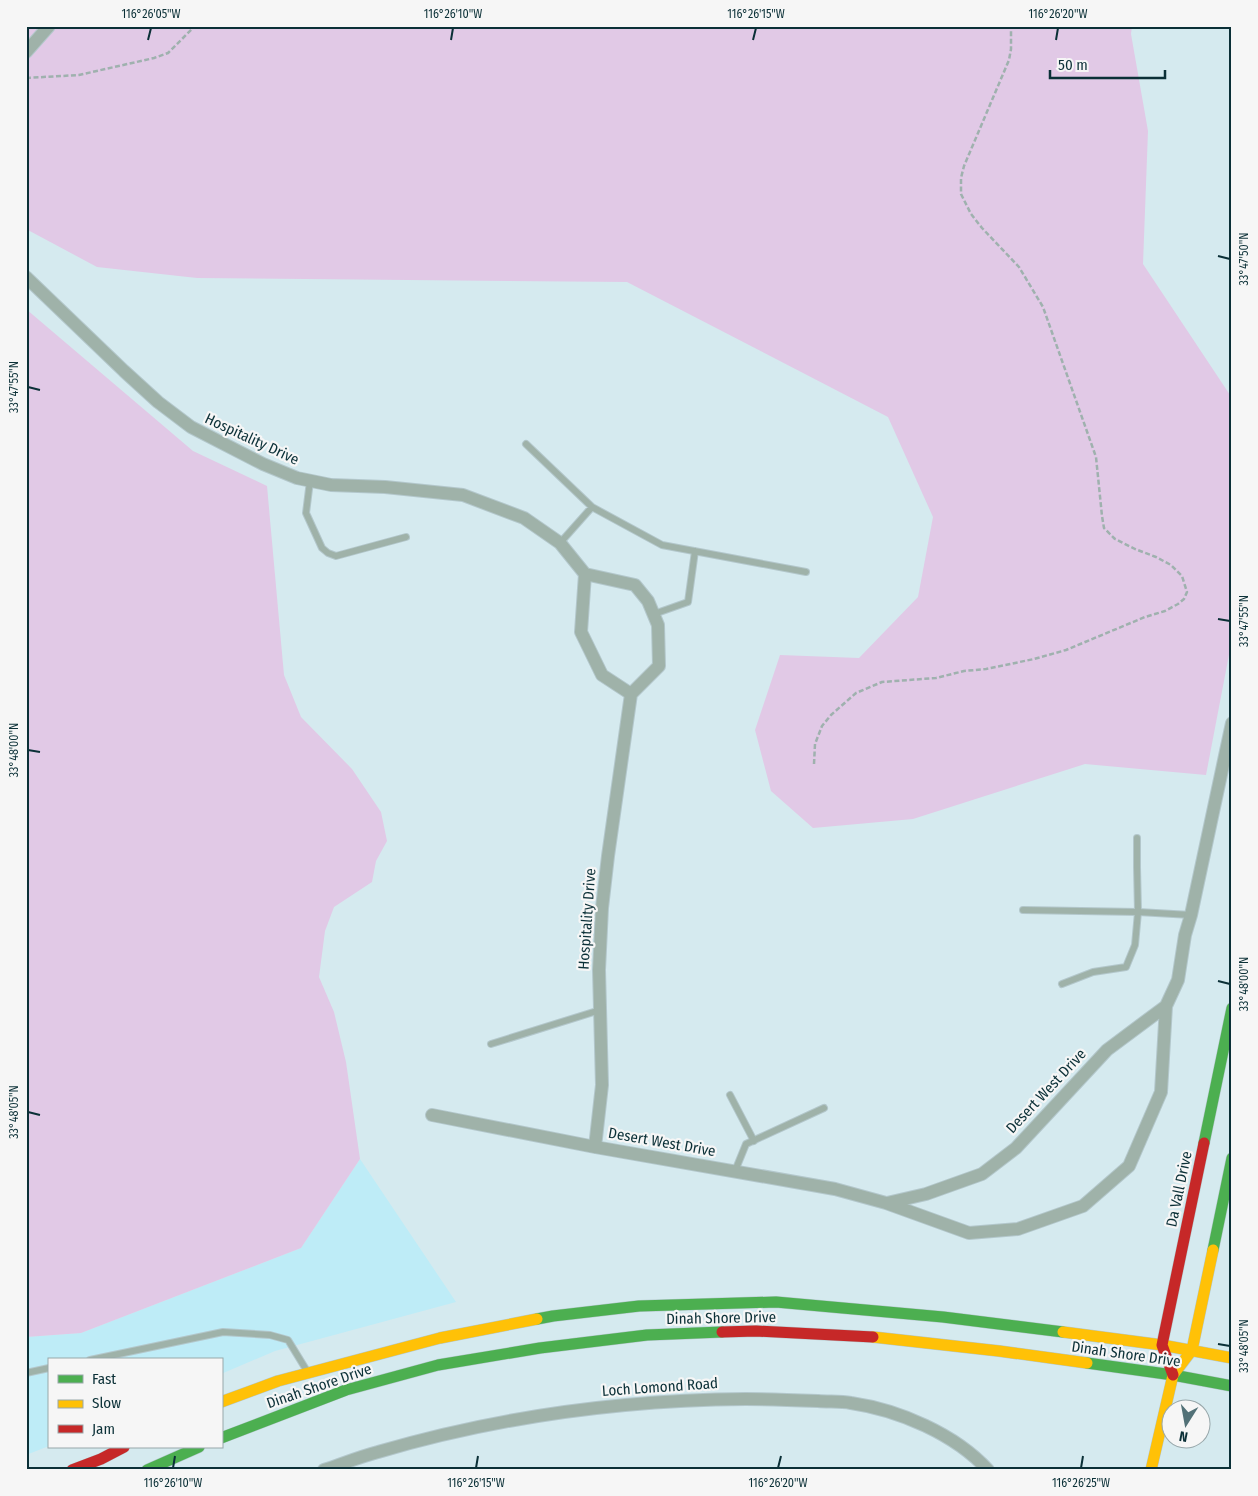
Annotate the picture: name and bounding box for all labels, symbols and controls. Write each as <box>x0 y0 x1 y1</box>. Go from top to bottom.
text: 116°26'05"W <box>122 7 180 21</box>
text: 116°26'10"W <box>424 7 482 21</box>
text: 116°26'15"W <box>727 7 785 21</box>
text: 116°26'20"W <box>1028 7 1088 21</box>
scale bar <box>1050 48 1166 80</box>
text: 50 m <box>1058 56 1088 74</box>
text: 33°47'50"N <box>1237 233 1251 285</box>
text: 33°47'55"N <box>7 361 21 413</box>
street label: Hospitality Drive <box>202 409 302 469</box>
text: 33°47'55"N <box>1237 595 1251 647</box>
text: 33°48'00"N <box>7 723 21 777</box>
street label: Hospitality Drive <box>574 868 600 970</box>
text: 33°48'00"N <box>1237 957 1251 1011</box>
street label: Desert West Drive <box>1002 1045 1090 1137</box>
text: 33°48'05"N <box>7 1085 21 1139</box>
street label: Desert West Drive <box>607 1124 717 1160</box>
street label: Da Vall Drive <box>1162 1150 1196 1228</box>
street label: Dinah Shore Drive <box>666 1308 776 1328</box>
text: 33°48'05"N <box>1237 1319 1251 1373</box>
street label: Dinah Shore Drive <box>1070 1337 1182 1371</box>
legend <box>48 1358 222 1448</box>
street label: Dinah Shore Drive <box>264 1360 374 1412</box>
text: Fast <box>92 1370 116 1388</box>
street label: Loch Lomond Road <box>601 1374 719 1400</box>
text: Slow <box>92 1394 121 1412</box>
north arrow <box>1160 1398 1210 1448</box>
text: Jam <box>92 1420 115 1438</box>
text: N <box>1178 1427 1189 1445</box>
text: 116°26'10"W <box>144 1476 202 1490</box>
text: 116°26'15"W <box>447 1476 505 1490</box>
text: 116°26'20"W <box>748 1476 808 1490</box>
text: 116°26'25"W <box>1052 1476 1110 1490</box>

